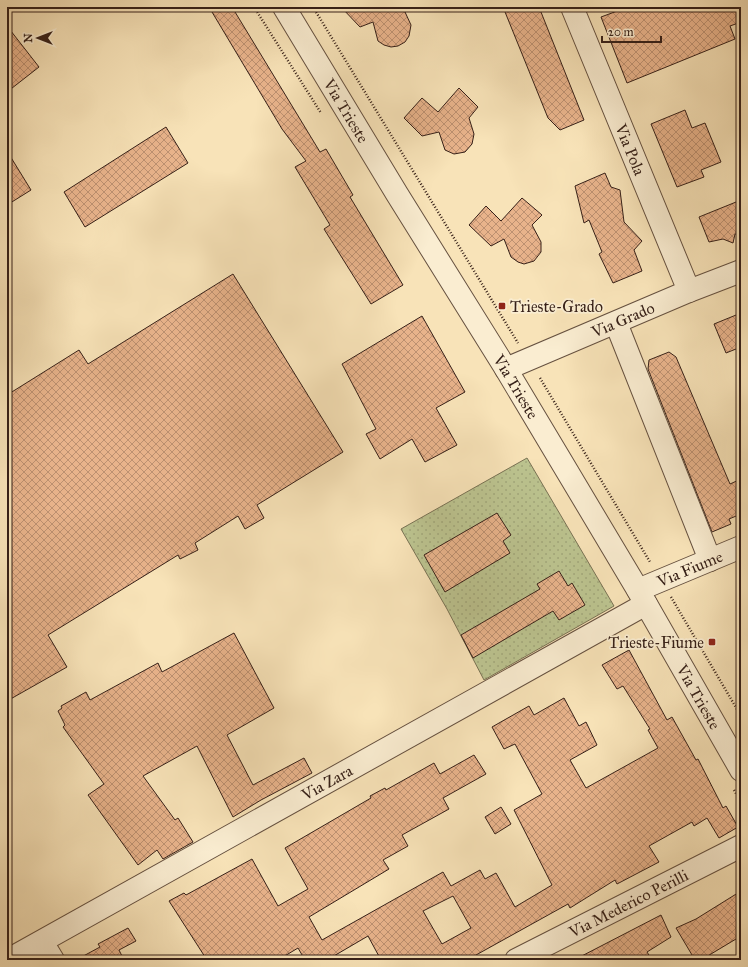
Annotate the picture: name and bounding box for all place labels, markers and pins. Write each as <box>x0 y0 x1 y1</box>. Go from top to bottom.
place label: Trieste-Grado <box>510 297 603 316</box>
marker: Trieste-Grado <box>497 301 507 311</box>
place label: Trieste-Fiume <box>608 633 704 652</box>
marker: Trieste-Fiume <box>707 637 717 647</box>

